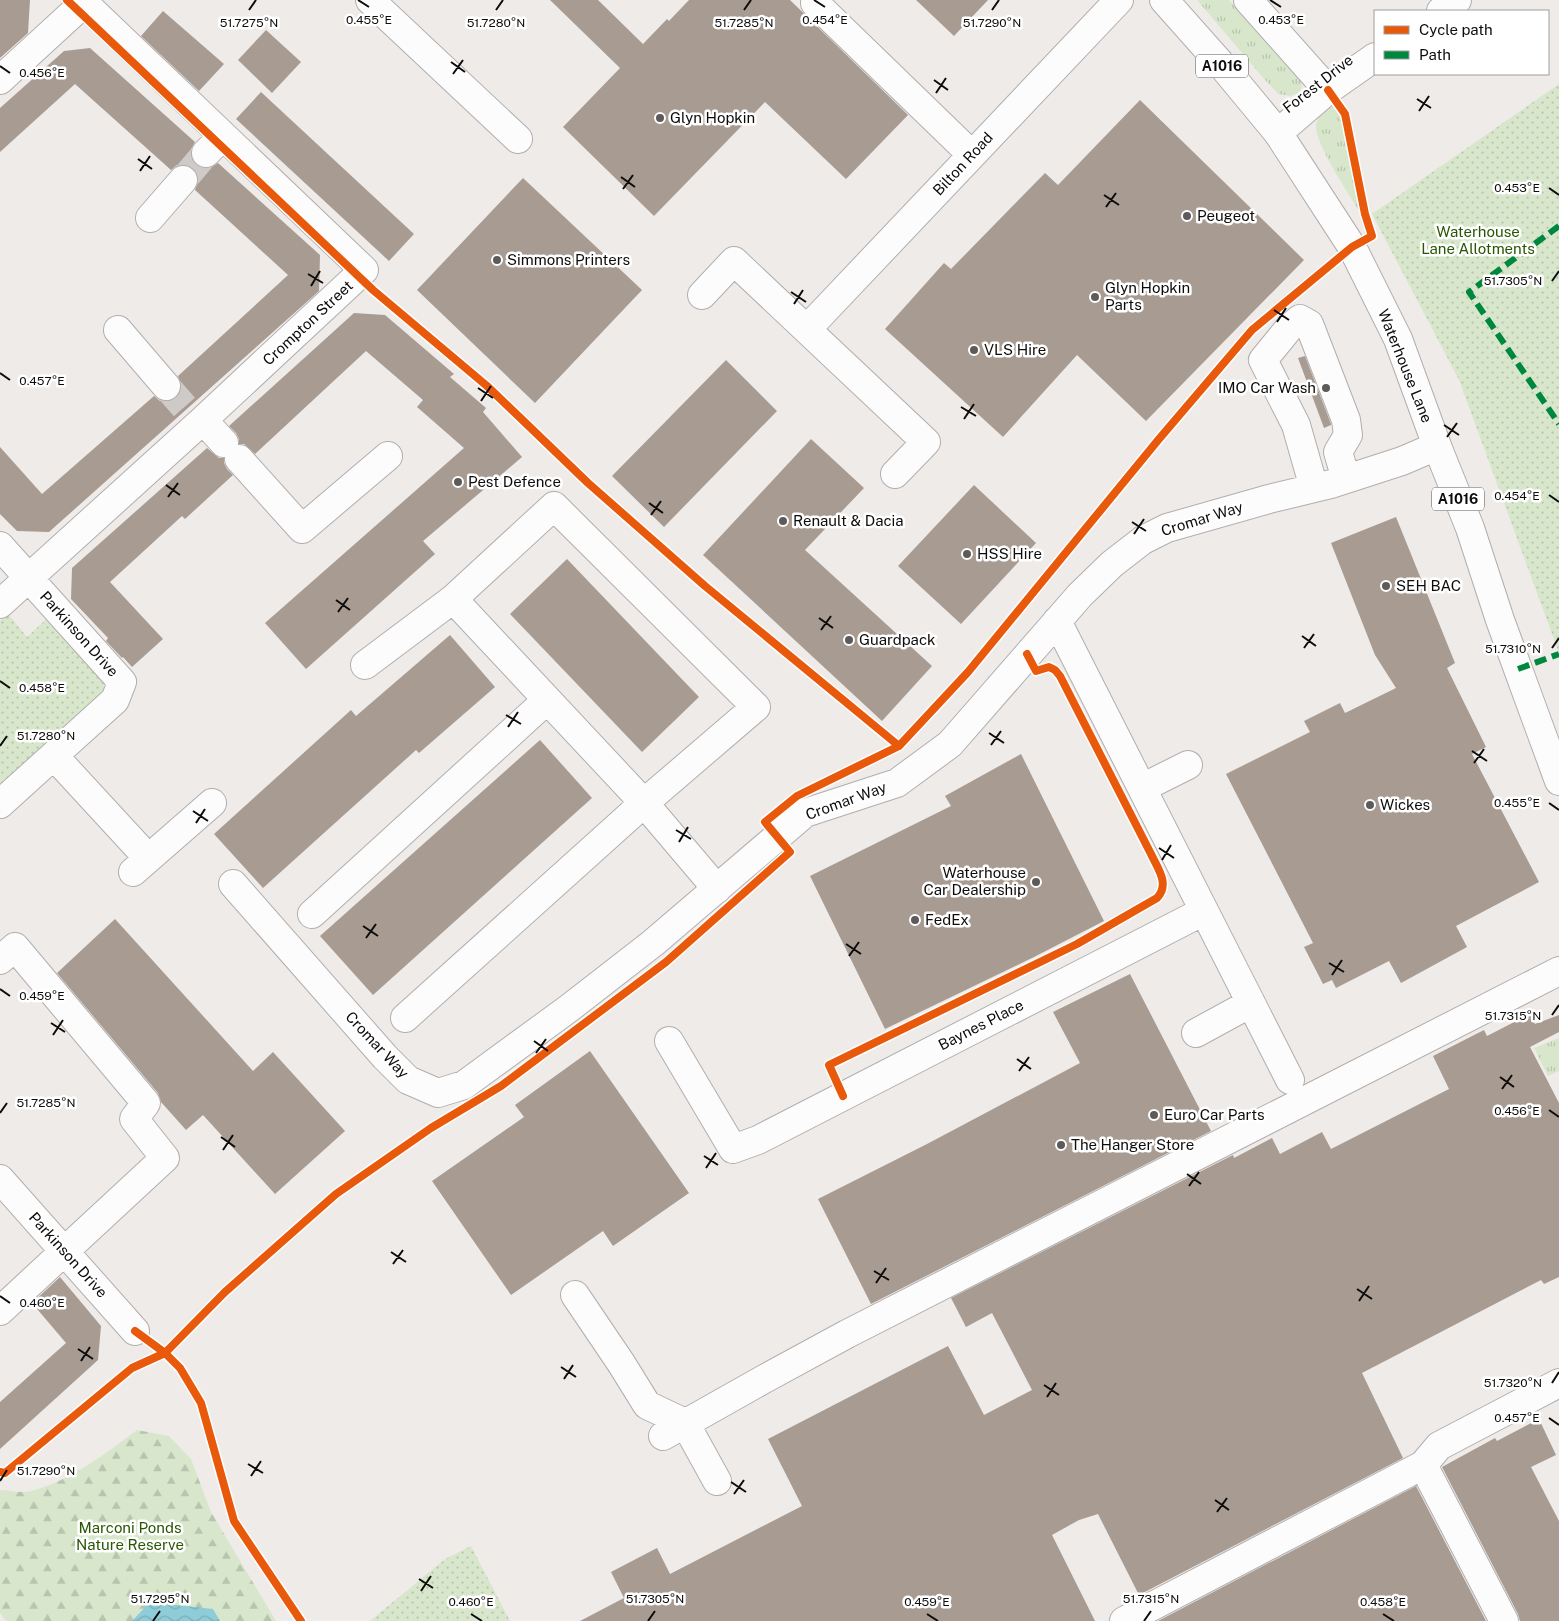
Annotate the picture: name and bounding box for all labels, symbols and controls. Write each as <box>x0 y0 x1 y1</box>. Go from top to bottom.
legend <box>1374 10 1549 75</box>
text: 0.455°E <box>346 13 392 27</box>
text: 0.454°E <box>802 13 848 27</box>
text: 0.453°E <box>1258 13 1304 27</box>
text: 51.7275°N <box>220 16 278 30</box>
text: 51.7280°N <box>467 16 525 30</box>
text: 51.7285°N <box>714 16 774 30</box>
text: 51.7290°N <box>963 16 1021 30</box>
text: Cycle path <box>1419 21 1493 38</box>
text: Path <box>1419 46 1451 63</box>
street label: Forest Drive <box>1279 51 1356 116</box>
road number: A1016 <box>1196 54 1248 78</box>
text: 0.456°E <box>19 66 65 80</box>
place label: Glyn Hopkin <box>670 109 755 126</box>
marker: Glyn Hopkin <box>654 112 666 124</box>
street label: Bilton Road <box>929 129 996 199</box>
text: 0.453°E <box>1494 181 1540 195</box>
place label: Peugeot <box>1197 207 1255 224</box>
marker: Peugeot <box>1181 210 1193 222</box>
park label: Waterhouse Lane Allotments <box>1421 223 1535 257</box>
place label: Simmons Printers <box>507 251 630 268</box>
marker: Simmons Printers <box>491 254 503 266</box>
text: 51.7305°N <box>1484 274 1542 288</box>
street label: Crompton Street <box>259 277 356 369</box>
place label: Glyn Hopkin Parts <box>1105 279 1190 313</box>
marker: Glyn Hopkin Parts <box>1089 291 1101 303</box>
street label: Waterhouse Lane <box>1375 307 1436 425</box>
place label: VLS Hire <box>984 341 1046 358</box>
marker: VLS Hire <box>968 344 980 356</box>
text: 0.457°E <box>19 374 65 388</box>
place label: IMO Car Wash <box>1218 379 1316 396</box>
marker: IMO Car Wash <box>1320 382 1332 394</box>
place label: Pest Defence <box>468 473 561 490</box>
marker: Pest Defence <box>452 476 464 488</box>
road number: A1016 <box>1432 488 1484 510</box>
text: 0.454°E <box>1494 489 1540 503</box>
street label: Cromar Way <box>1159 498 1245 539</box>
place label: Renault & Dacia <box>793 512 904 529</box>
marker: Renault & Dacia <box>777 515 789 527</box>
place label: HSS Hire <box>977 545 1042 562</box>
marker: HSS Hire <box>961 548 973 560</box>
place label: SEH BAC <box>1396 577 1461 594</box>
marker: SEH BAC <box>1380 580 1392 592</box>
street label: Parkinson Drive <box>37 588 122 680</box>
place label: Guardpack <box>859 631 935 648</box>
marker: Guardpack <box>843 634 855 646</box>
text: 51.7310°N <box>1485 642 1541 656</box>
text: 0.458°E <box>19 681 65 695</box>
text: 51.7280°N <box>17 729 75 743</box>
street label: Cromar Way <box>803 778 889 823</box>
place label: Wickes <box>1380 796 1430 813</box>
text: 0.455°E <box>1494 796 1540 810</box>
marker: Wickes <box>1364 799 1376 811</box>
place label: Waterhouse Car Dealership <box>923 864 1026 898</box>
marker: Waterhouse Car Dealership <box>1030 876 1042 888</box>
place label: FedEx <box>925 911 969 928</box>
marker: FedEx <box>909 914 921 926</box>
text: 0.459°E <box>19 989 65 1003</box>
street label: Baynes Place <box>935 996 1026 1053</box>
street label: Cromar Way <box>342 1008 412 1081</box>
text: 51.7315°N <box>1485 1009 1541 1023</box>
text: 51.7285°N <box>16 1096 76 1110</box>
text: 0.456°E <box>1494 1104 1540 1118</box>
place label: Euro Car Parts <box>1164 1106 1265 1123</box>
marker: Euro Car Parts <box>1148 1109 1160 1121</box>
place label: The Hanger Store <box>1071 1136 1194 1153</box>
marker: The Hanger Store <box>1055 1139 1067 1151</box>
street label: Parkinson Drive <box>26 1209 111 1301</box>
text: 0.460°E <box>19 1296 65 1310</box>
text: 51.7320°N <box>1484 1376 1542 1390</box>
text: 0.457°E <box>1494 1411 1540 1425</box>
text: 51.7290°N <box>17 1464 75 1478</box>
park label: Marconi Ponds Nature Reserve <box>76 1519 184 1553</box>
text: 51.7295°N <box>131 1592 189 1606</box>
text: 51.7305°N <box>626 1592 684 1606</box>
text: 51.7315°N <box>1123 1592 1179 1606</box>
text: 0.460°E <box>448 1595 494 1609</box>
text: 0.459°E <box>904 1595 950 1609</box>
text: 0.458°E <box>1360 1595 1406 1609</box>

